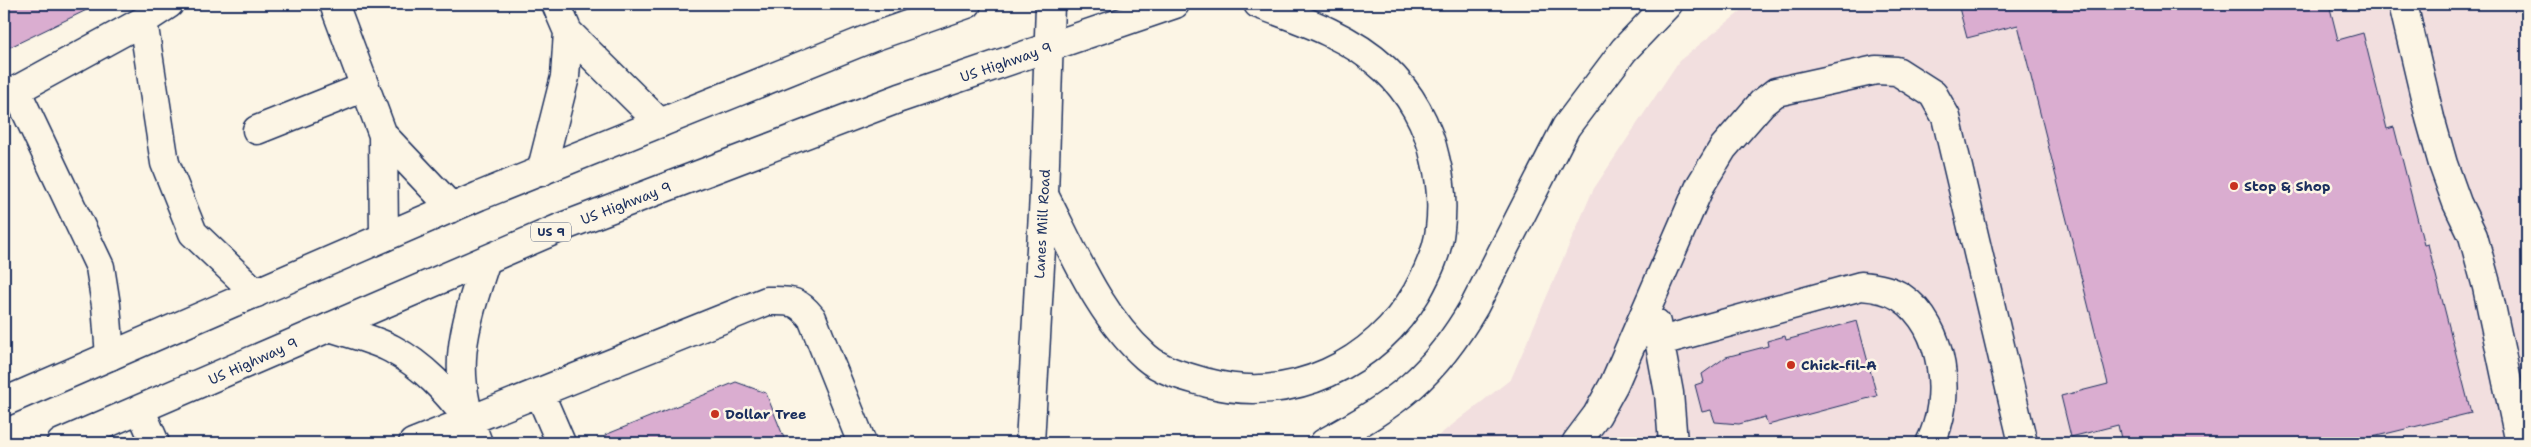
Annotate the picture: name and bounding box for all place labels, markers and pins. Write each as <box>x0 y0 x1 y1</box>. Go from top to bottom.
place label: Stop & Shop <box>2244 177 2330 195</box>
marker: Stop & Shop <box>2228 180 2240 192</box>
place label: Chick-fil-A <box>1801 356 1877 374</box>
marker: Chick-fil-A <box>1785 359 1797 371</box>
place label: Dollar Tree <box>725 405 806 423</box>
marker: Dollar Tree <box>709 408 721 420</box>

